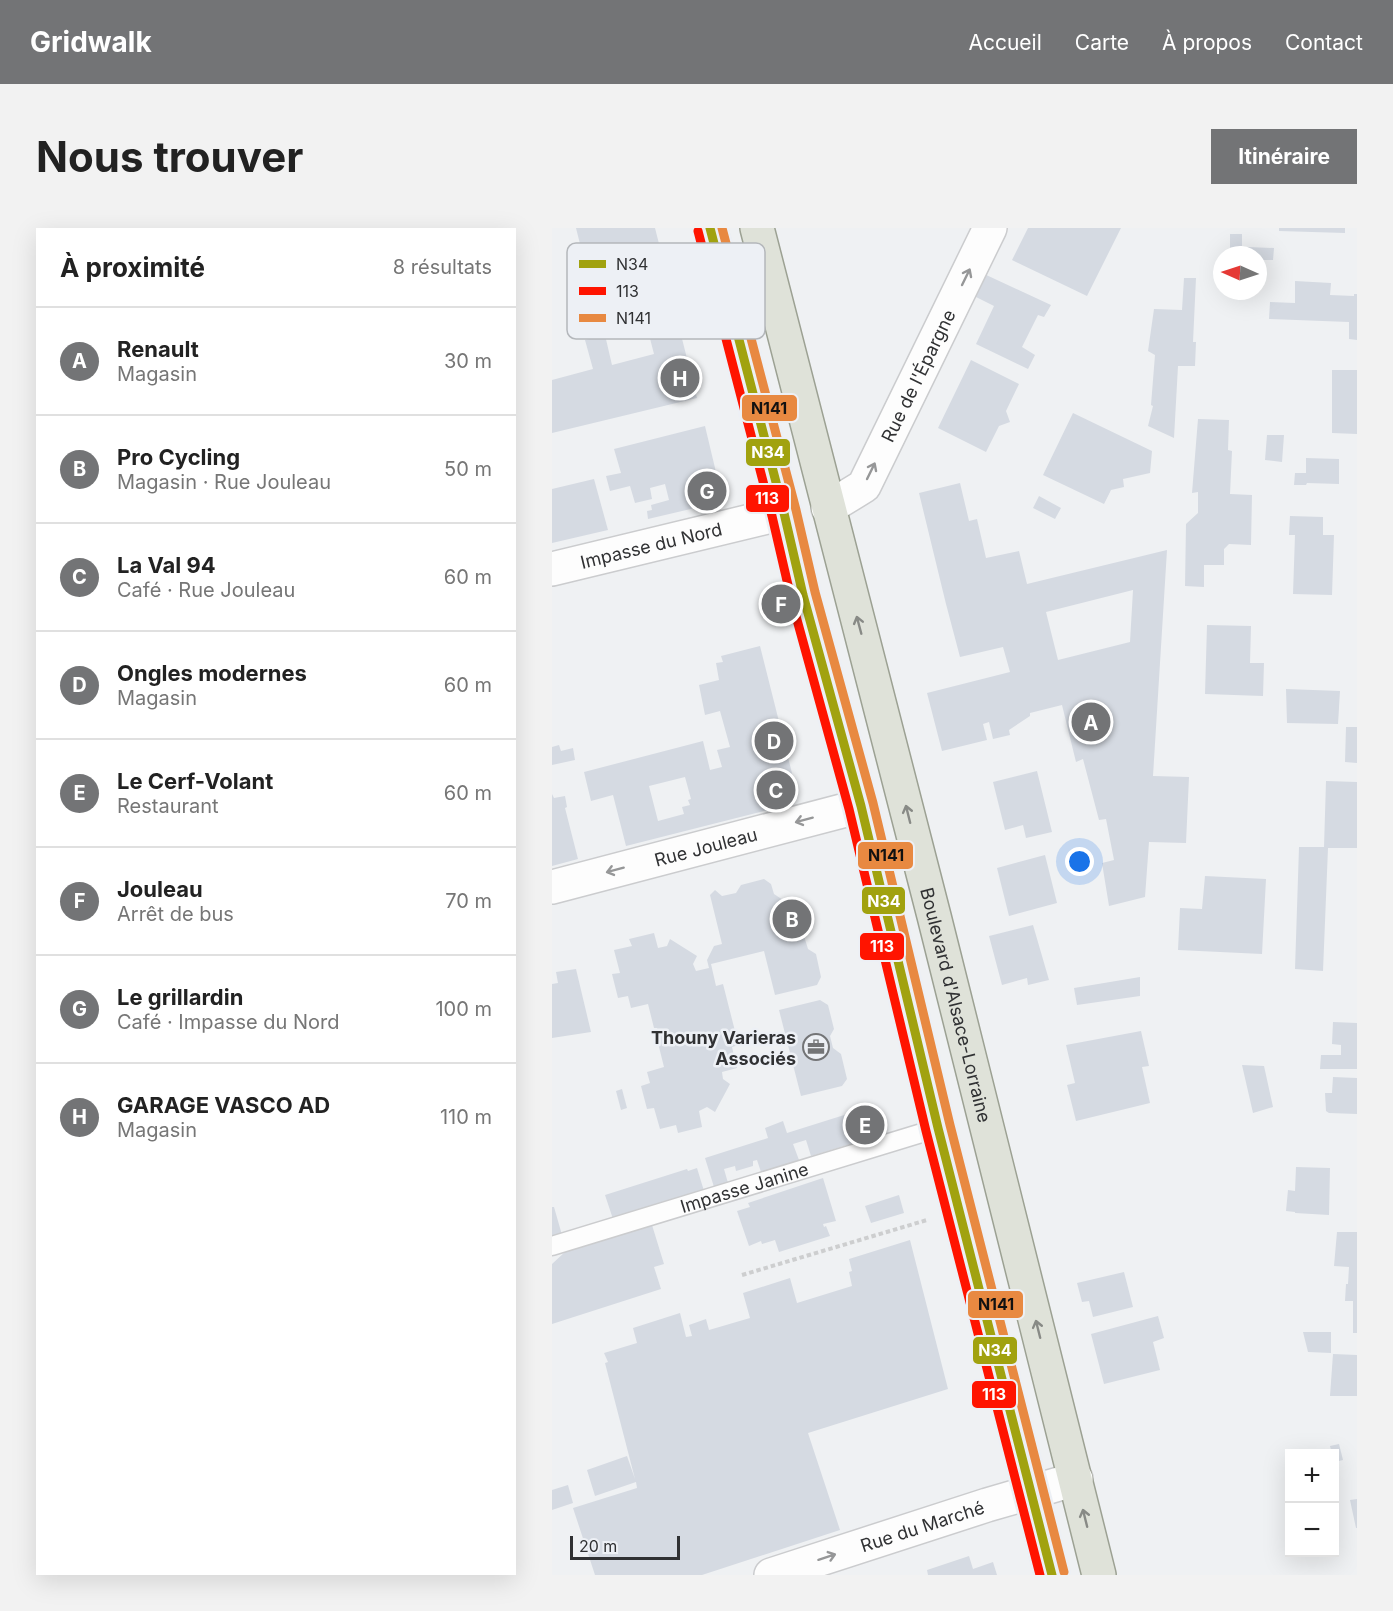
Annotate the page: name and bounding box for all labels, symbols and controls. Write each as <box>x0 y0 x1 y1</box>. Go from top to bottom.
text: Gridwalk <box>30 25 152 59</box>
text: Accueil <box>968 30 1042 55</box>
text: Carte <box>1075 30 1129 55</box>
text: À propos <box>1162 30 1252 55</box>
text: Contact <box>1285 30 1363 55</box>
button: Itinéraire <box>1211 129 1357 184</box>
text: Nous trouver <box>36 131 303 182</box>
legend <box>567 243 765 339</box>
north arrow <box>1213 246 1267 300</box>
text: À proximité <box>60 252 205 283</box>
text: N34 <box>616 254 648 274</box>
text: 8 résultats <box>393 255 492 279</box>
one-way arrow <box>961 268 973 286</box>
text: 113 <box>616 281 639 301</box>
street label: Rue de l'Épargne <box>877 306 959 445</box>
text: N141 <box>616 308 651 328</box>
text: Renault <box>117 336 199 362</box>
text: A <box>72 349 87 373</box>
text: 30 m <box>444 349 492 373</box>
pin: H <box>660 356 700 400</box>
text: Magasin <box>117 362 197 386</box>
line badge: N141 <box>741 394 798 422</box>
text: N141 <box>751 398 787 418</box>
line badge: N34 <box>745 438 791 467</box>
text: N34 <box>751 442 785 462</box>
text: Pro Cycling <box>117 444 240 470</box>
text: B <box>73 457 86 481</box>
text: 50 m <box>444 457 492 481</box>
one-way arrow <box>866 462 878 480</box>
pin: G <box>688 468 726 514</box>
text: Magasin · Rue Jouleau <box>117 470 331 494</box>
line badge: 113 <box>745 484 790 513</box>
text: 113 <box>755 488 779 508</box>
street label: Impasse du Nord <box>578 518 724 572</box>
text: La Val 94 <box>117 552 216 578</box>
text: C <box>72 565 87 589</box>
text: 60 m <box>444 565 492 589</box>
text: Café · Rue Jouleau <box>117 578 295 602</box>
pin: F <box>762 582 800 626</box>
one-way arrow <box>853 616 864 635</box>
text: Ongles modernes <box>117 660 307 686</box>
text: D <box>72 673 87 697</box>
text: 60 m <box>444 673 492 697</box>
text: Magasin <box>117 686 197 710</box>
pin: A <box>1072 700 1110 744</box>
pin: D <box>754 718 794 764</box>
text: Le Cerf-Volant <box>117 768 273 794</box>
pin: C <box>756 768 796 812</box>
text: E <box>73 781 86 805</box>
text: 60 m <box>444 781 492 805</box>
text: Restaurant <box>117 794 219 818</box>
one-way arrow <box>901 805 913 824</box>
one-way arrow <box>795 815 814 827</box>
street label: Rue Jouleau <box>652 823 759 870</box>
line badge: N141 <box>857 841 914 870</box>
text: N141 <box>868 845 904 865</box>
your location <box>1065 847 1094 876</box>
one-way arrow <box>606 865 625 876</box>
text: Jouleau <box>117 876 203 902</box>
street label: Boulevard d'Alsace-Lorraine <box>917 885 996 1124</box>
line badge: N34 <box>861 886 906 915</box>
text: F <box>74 889 85 913</box>
text: 70 m <box>445 889 492 913</box>
text: N34 <box>867 891 901 911</box>
pin: B <box>772 896 812 942</box>
text: Arrêt de bus <box>117 902 234 926</box>
line badge: 113 <box>859 932 905 961</box>
text: 113 <box>870 936 894 956</box>
text: Le grillardin <box>117 984 243 1010</box>
text: G <box>72 997 87 1021</box>
text: 100 m <box>435 997 492 1021</box>
text: Café · Impasse du Nord <box>117 1010 340 1034</box>
place label: Thouny Varieras Associés <box>651 1027 796 1069</box>
office icon: Thouny Varieras Associés <box>801 1032 831 1062</box>
text: GARAGE VASCO AD <box>117 1092 330 1118</box>
pin: E <box>846 1102 884 1148</box>
text: H <box>72 1105 87 1129</box>
text: 110 m <box>440 1105 492 1129</box>
text: Magasin <box>117 1118 197 1142</box>
street label: Impasse Janine <box>678 1158 811 1217</box>
line badge: N141 <box>967 1290 1024 1319</box>
text: N141 <box>978 1294 1014 1314</box>
one-way arrow <box>1031 1320 1043 1339</box>
line badge: N34 <box>972 1336 1018 1365</box>
text: N34 <box>978 1340 1012 1360</box>
line badge: 113 <box>971 1380 1017 1409</box>
text: 113 <box>982 1384 1006 1404</box>
map controls <box>1285 1449 1339 1557</box>
button: + <box>1285 1449 1339 1503</box>
street label: Rue du Marché <box>858 1496 987 1556</box>
button: − <box>1285 1503 1339 1557</box>
one-way arrow <box>1079 1509 1091 1528</box>
scale bar <box>570 1533 680 1560</box>
text: 20 m <box>579 1536 617 1556</box>
one-way arrow <box>817 1551 836 1562</box>

